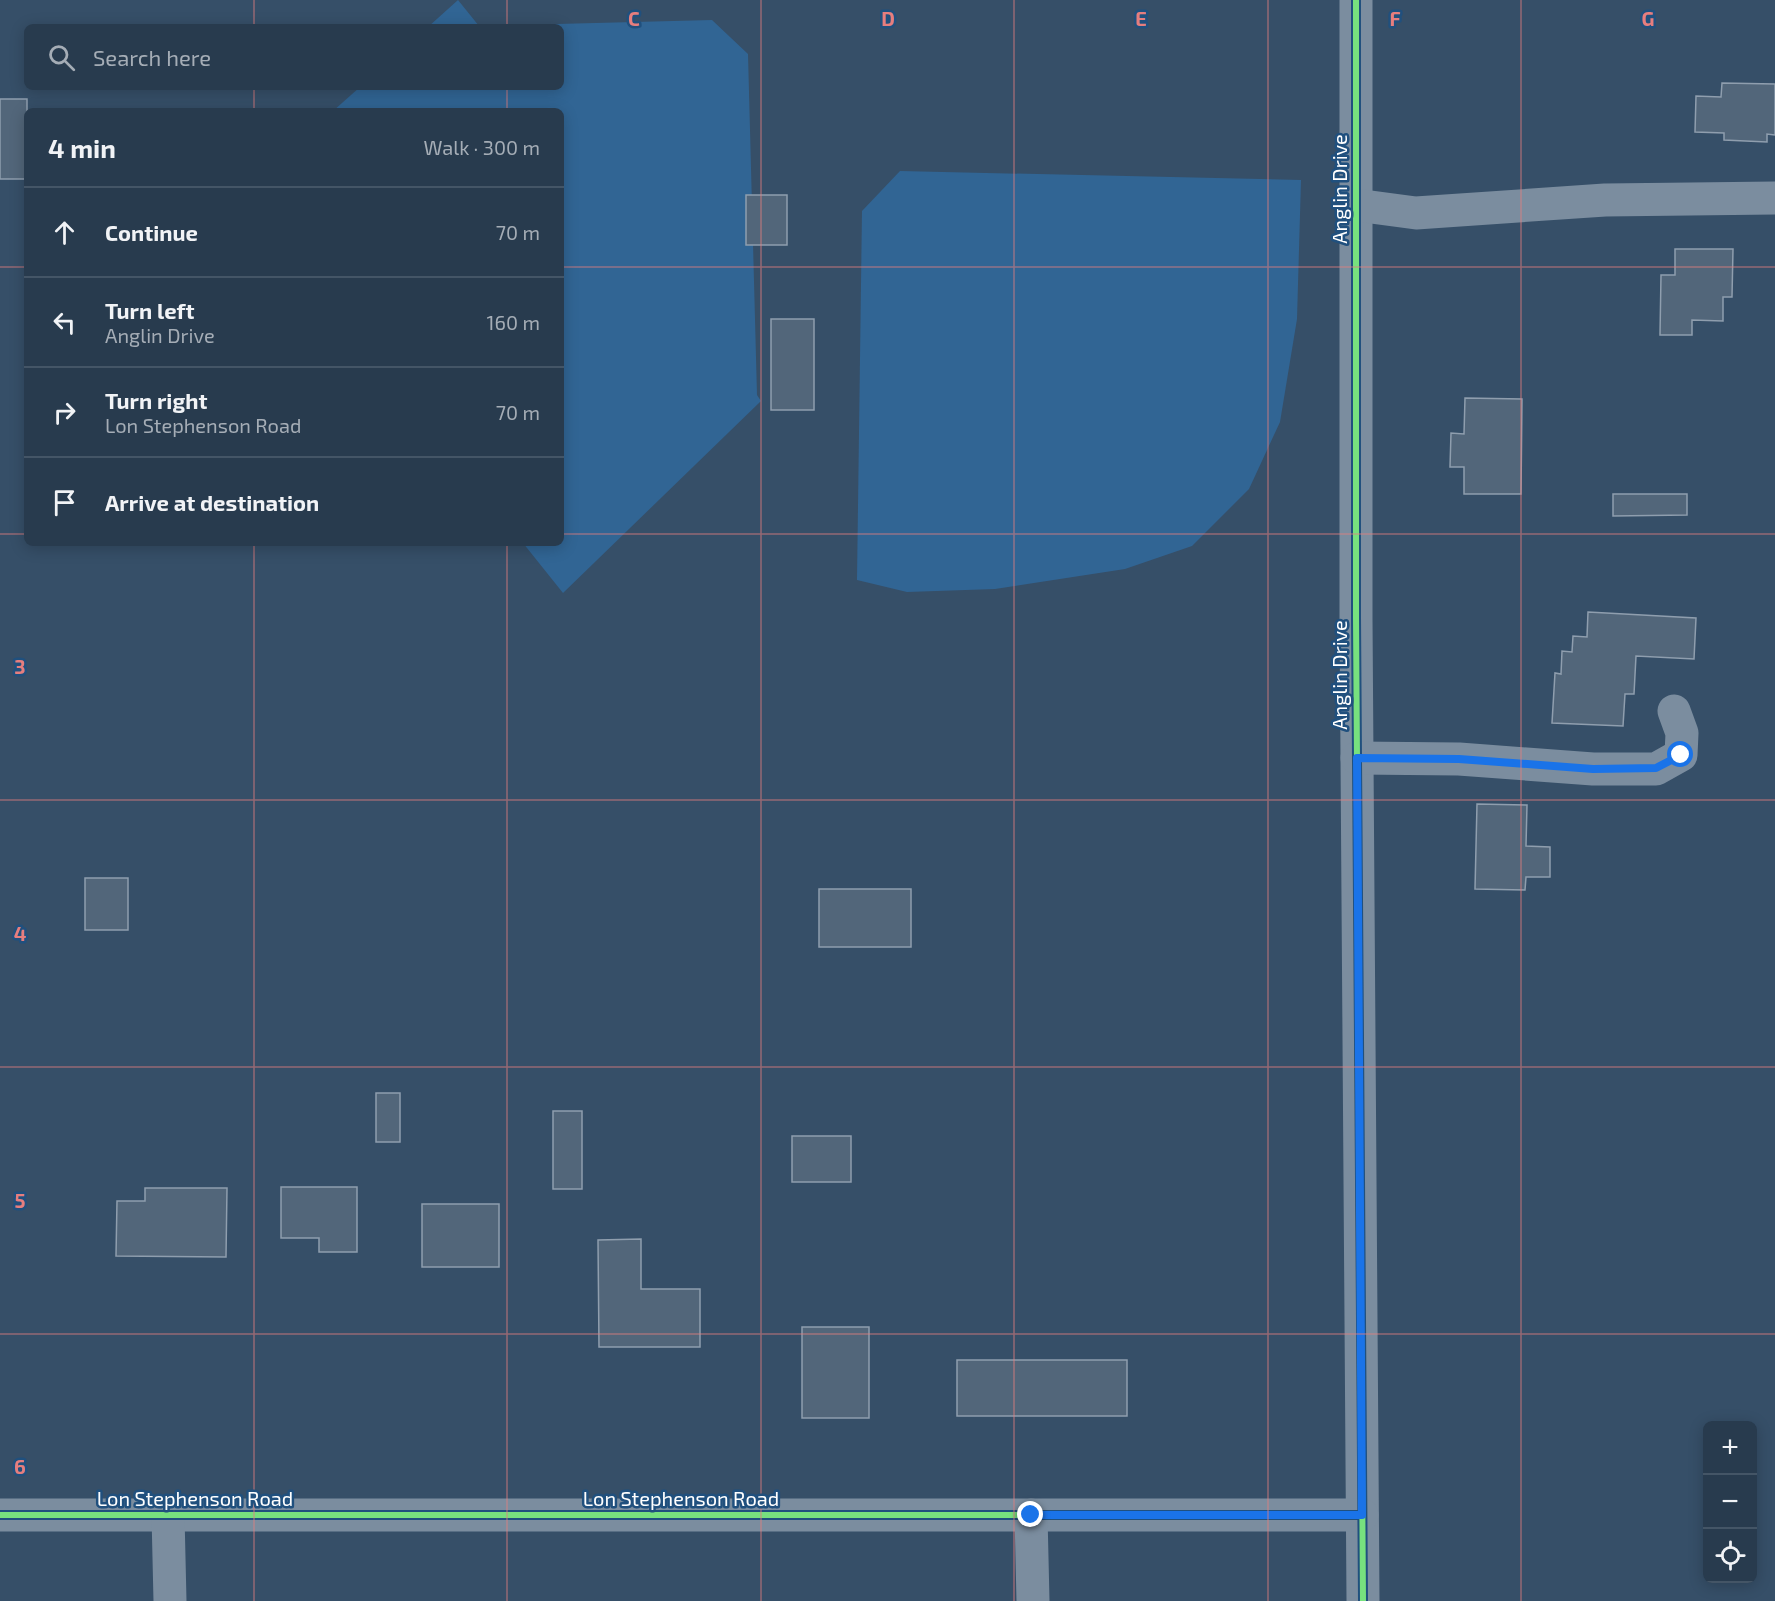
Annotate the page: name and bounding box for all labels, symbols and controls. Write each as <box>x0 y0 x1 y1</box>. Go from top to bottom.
text: C <box>628 6 640 30</box>
text: D <box>881 6 895 30</box>
text: E <box>1135 6 1147 30</box>
text: F <box>1389 6 1401 30</box>
text: G <box>1642 6 1654 30</box>
search box <box>24 24 564 90</box>
icon: search <box>45 41 78 74</box>
text: Search here <box>93 44 211 70</box>
text: 4 min <box>48 132 116 163</box>
street label: Anglin Drive <box>1327 134 1351 244</box>
text: Walk · 300 m <box>424 135 540 159</box>
icon: ahead <box>48 216 81 249</box>
text: Continue <box>105 219 198 245</box>
text: 70 m <box>496 220 540 244</box>
text: Turn left <box>105 297 194 323</box>
icon: left <box>48 306 81 339</box>
text: 160 m <box>487 310 540 334</box>
text: Anglin Drive <box>105 323 215 347</box>
text: Turn right <box>105 387 207 413</box>
icon: right <box>48 396 81 429</box>
text: 70 m <box>496 400 540 424</box>
text: Lon Stephenson Road <box>105 413 301 437</box>
icon: arrive <box>48 486 81 519</box>
text: Arrive at destination <box>105 489 319 515</box>
street label: Anglin Drive <box>1327 620 1351 730</box>
text: 3 <box>14 654 26 678</box>
route start <box>1667 741 1693 767</box>
text: 4 <box>14 921 27 945</box>
text: 5 <box>14 1188 26 1212</box>
map controls <box>1703 1421 1757 1583</box>
button: + <box>1703 1421 1757 1475</box>
text: 6 <box>14 1454 26 1478</box>
button: − <box>1703 1475 1757 1529</box>
street label: Lon Stephenson Road <box>97 1486 293 1510</box>
street label: Lon Stephenson Road <box>583 1486 779 1510</box>
route end <box>1017 1501 1043 1527</box>
button: locate <box>1703 1529 1757 1583</box>

